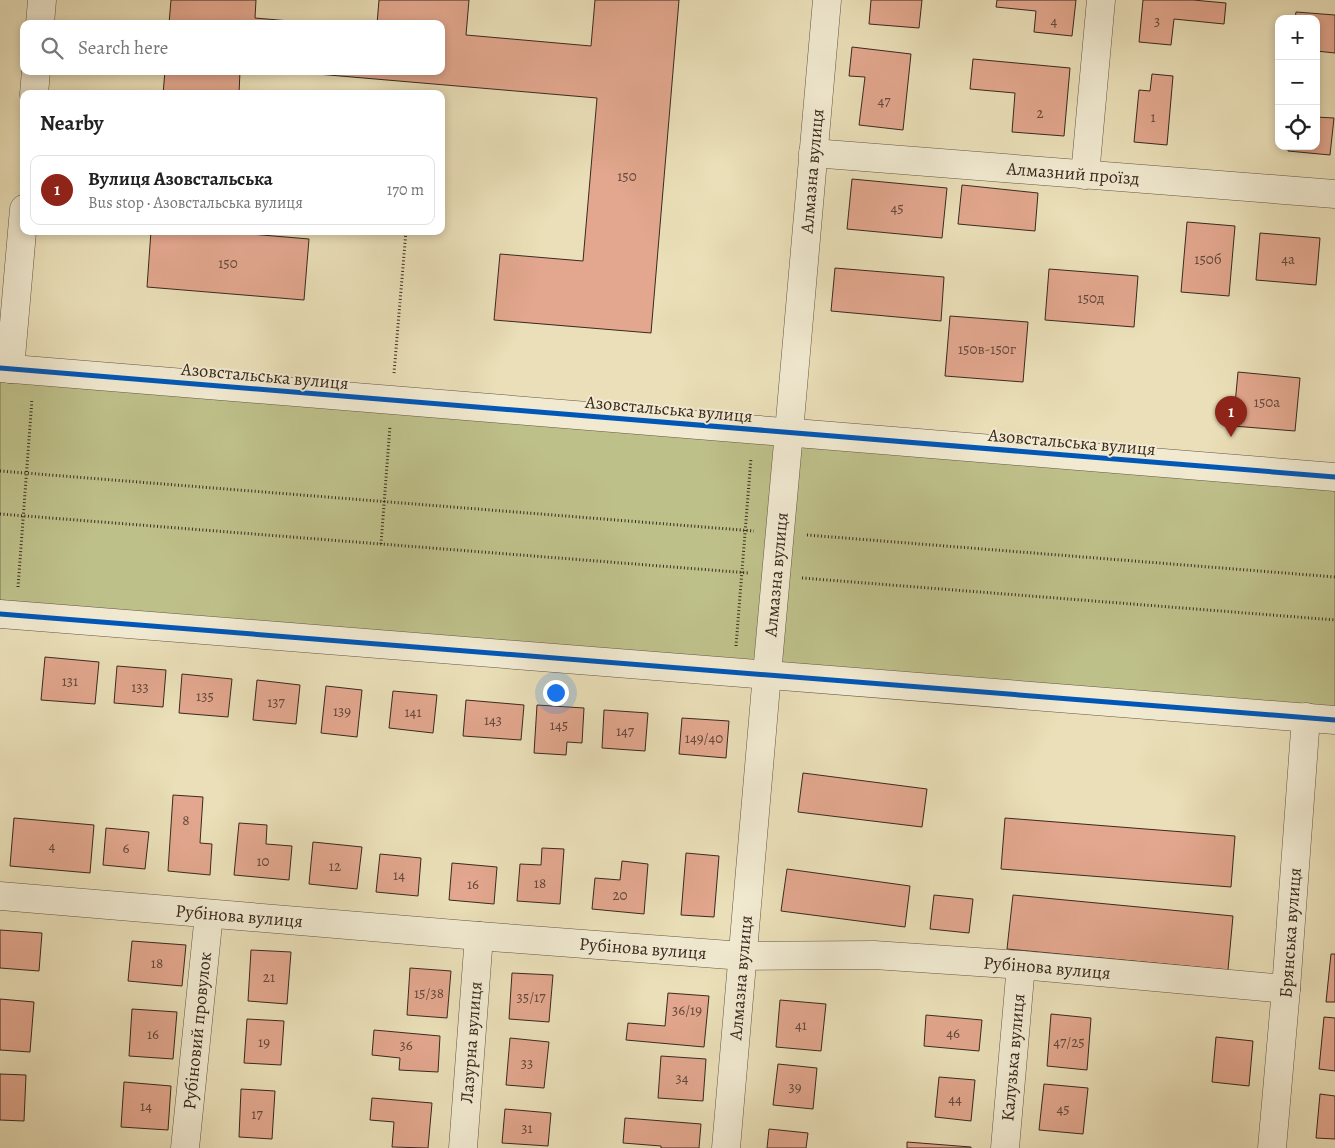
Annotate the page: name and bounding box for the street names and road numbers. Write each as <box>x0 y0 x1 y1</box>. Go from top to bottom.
street label: Алмазна вулиця <box>794 108 829 235</box>
street label: Алмазний проїзд <box>1005 156 1141 191</box>
street label: Азовстальська вулиця <box>179 357 350 395</box>
street label: Азовстальська вулиця <box>583 390 754 428</box>
street label: Азовстальська вулиця <box>986 423 1157 461</box>
street label: Алмазна вулиця <box>758 511 794 639</box>
street label: Брянська вулиця <box>1273 867 1307 999</box>
street label: Рубінова вулиця <box>174 899 304 933</box>
street label: Алмазна вулиця <box>723 914 758 1042</box>
street label: Рубінова вулиця <box>578 932 707 965</box>
street label: Рубінова вулиця <box>983 950 1112 985</box>
street label: Рубіновий провулок <box>177 951 217 1111</box>
street label: Лазурна вулиця <box>454 980 488 1104</box>
street label: Калузька вулиця <box>995 992 1030 1122</box>

